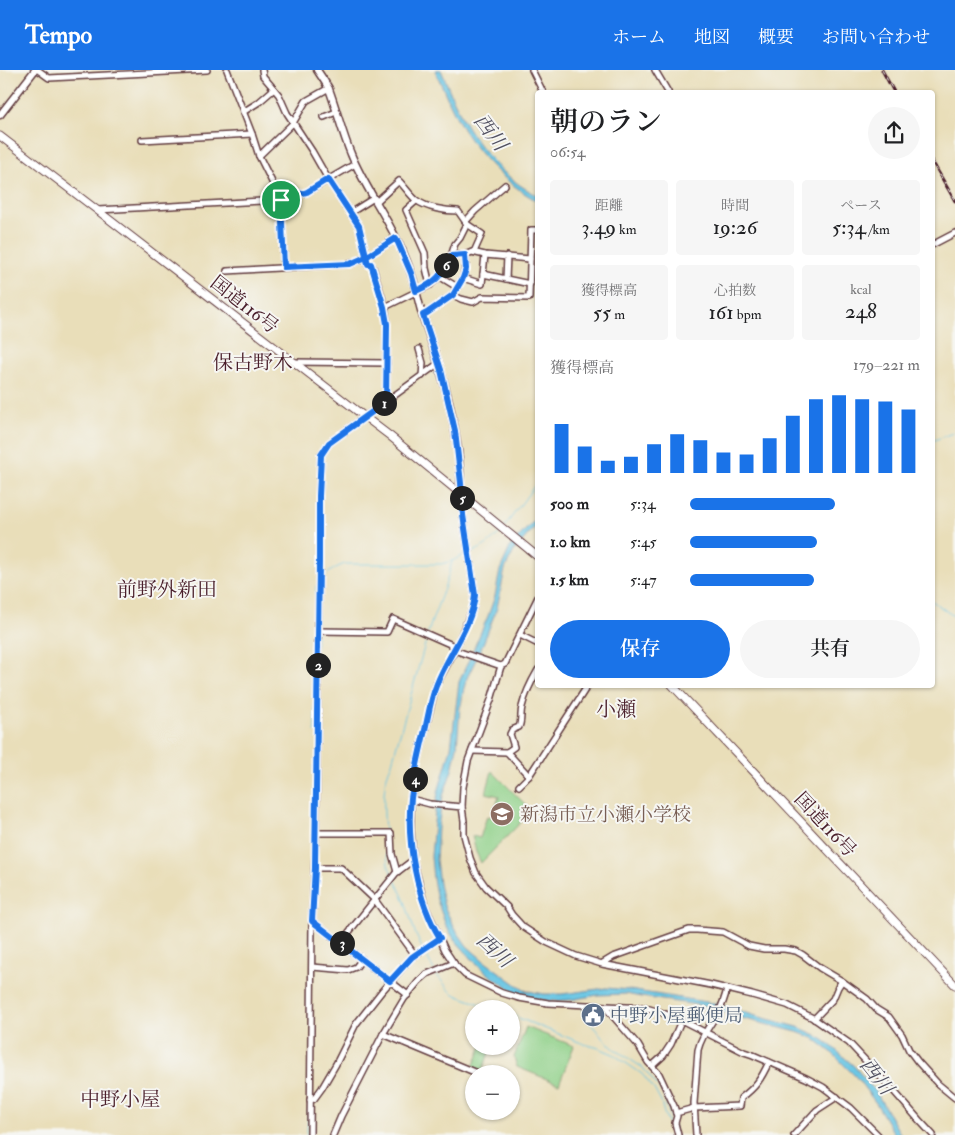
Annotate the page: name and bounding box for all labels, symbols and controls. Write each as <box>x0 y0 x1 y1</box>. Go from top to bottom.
text: Tempo <box>25 20 92 51</box>
text: ホーム <box>612 26 666 49</box>
text: 地図 <box>694 26 730 49</box>
text: 概要 <box>758 26 794 49</box>
text: お問い合わせ <box>822 26 930 49</box>
text: 朝のラン <box>550 105 662 140</box>
button: share <box>868 107 920 159</box>
water label: 西川 <box>469 109 514 157</box>
text: 06:54 <box>550 142 585 162</box>
pin <box>260 179 302 221</box>
icon: arrive <box>267 186 295 214</box>
text: 距離 <box>595 197 623 214</box>
text: 時間 <box>721 197 749 214</box>
text: ペース <box>840 197 882 214</box>
text: 3.49 <box>582 214 616 241</box>
text: 19:26 <box>713 214 757 241</box>
text: 5:34 <box>832 214 866 241</box>
text: km <box>616 221 637 238</box>
text: /km <box>866 221 890 238</box>
pin: 6 <box>434 252 458 278</box>
text: 6 <box>443 257 450 274</box>
street label: 国道116号 <box>205 271 283 339</box>
text: kcal <box>850 281 872 298</box>
text: 獲得標高 <box>581 282 637 299</box>
text: 心拍数 <box>714 282 756 299</box>
text: 248 <box>845 298 877 325</box>
text: 55 <box>593 299 611 326</box>
text: 161 <box>708 299 734 326</box>
text: m <box>611 306 625 323</box>
text: bpm <box>734 306 762 323</box>
district label: 保古野木 <box>213 350 293 375</box>
text: 179–221 m <box>853 355 920 375</box>
text: 獲得標高 <box>550 358 614 378</box>
pin: 1 <box>372 390 396 416</box>
text: 1 <box>382 395 387 412</box>
pin: 5 <box>450 486 474 510</box>
text: 5 <box>459 490 466 507</box>
text: 500 m <box>550 494 589 514</box>
text: 5:34 <box>630 494 656 514</box>
text: 1.0 km <box>550 532 590 552</box>
text: 5:45 <box>630 532 657 552</box>
text: 1.5 km <box>550 570 589 590</box>
text: 5:47 <box>630 570 657 590</box>
district label: 前野外新田 <box>117 577 217 602</box>
button: 保存 <box>550 620 730 678</box>
button: 共有 <box>740 620 920 678</box>
pin: 2 <box>306 652 330 678</box>
text: 2 <box>315 657 322 674</box>
district label: 小瀬 <box>596 697 636 722</box>
pin: 4 <box>402 766 428 792</box>
text: 4 <box>412 771 419 788</box>
street label: 国道116号 <box>789 787 861 862</box>
school or university icon: 新潟市立小瀬小学校 <box>489 801 515 827</box>
place label: 新潟市立小瀬小学校 <box>520 803 691 827</box>
water label: 西川 <box>472 928 519 975</box>
pin: 3 <box>330 930 354 956</box>
text: 3 <box>340 935 345 952</box>
map controls <box>465 1000 520 1120</box>
button: + <box>465 1000 520 1055</box>
public building icon: 中野小屋郵便局 <box>580 1002 606 1028</box>
place label: 中野小屋郵便局 <box>610 1004 743 1028</box>
water label: 西川 <box>854 1053 900 1101</box>
button: − <box>465 1065 520 1120</box>
district label: 中野小屋 <box>80 1087 160 1112</box>

